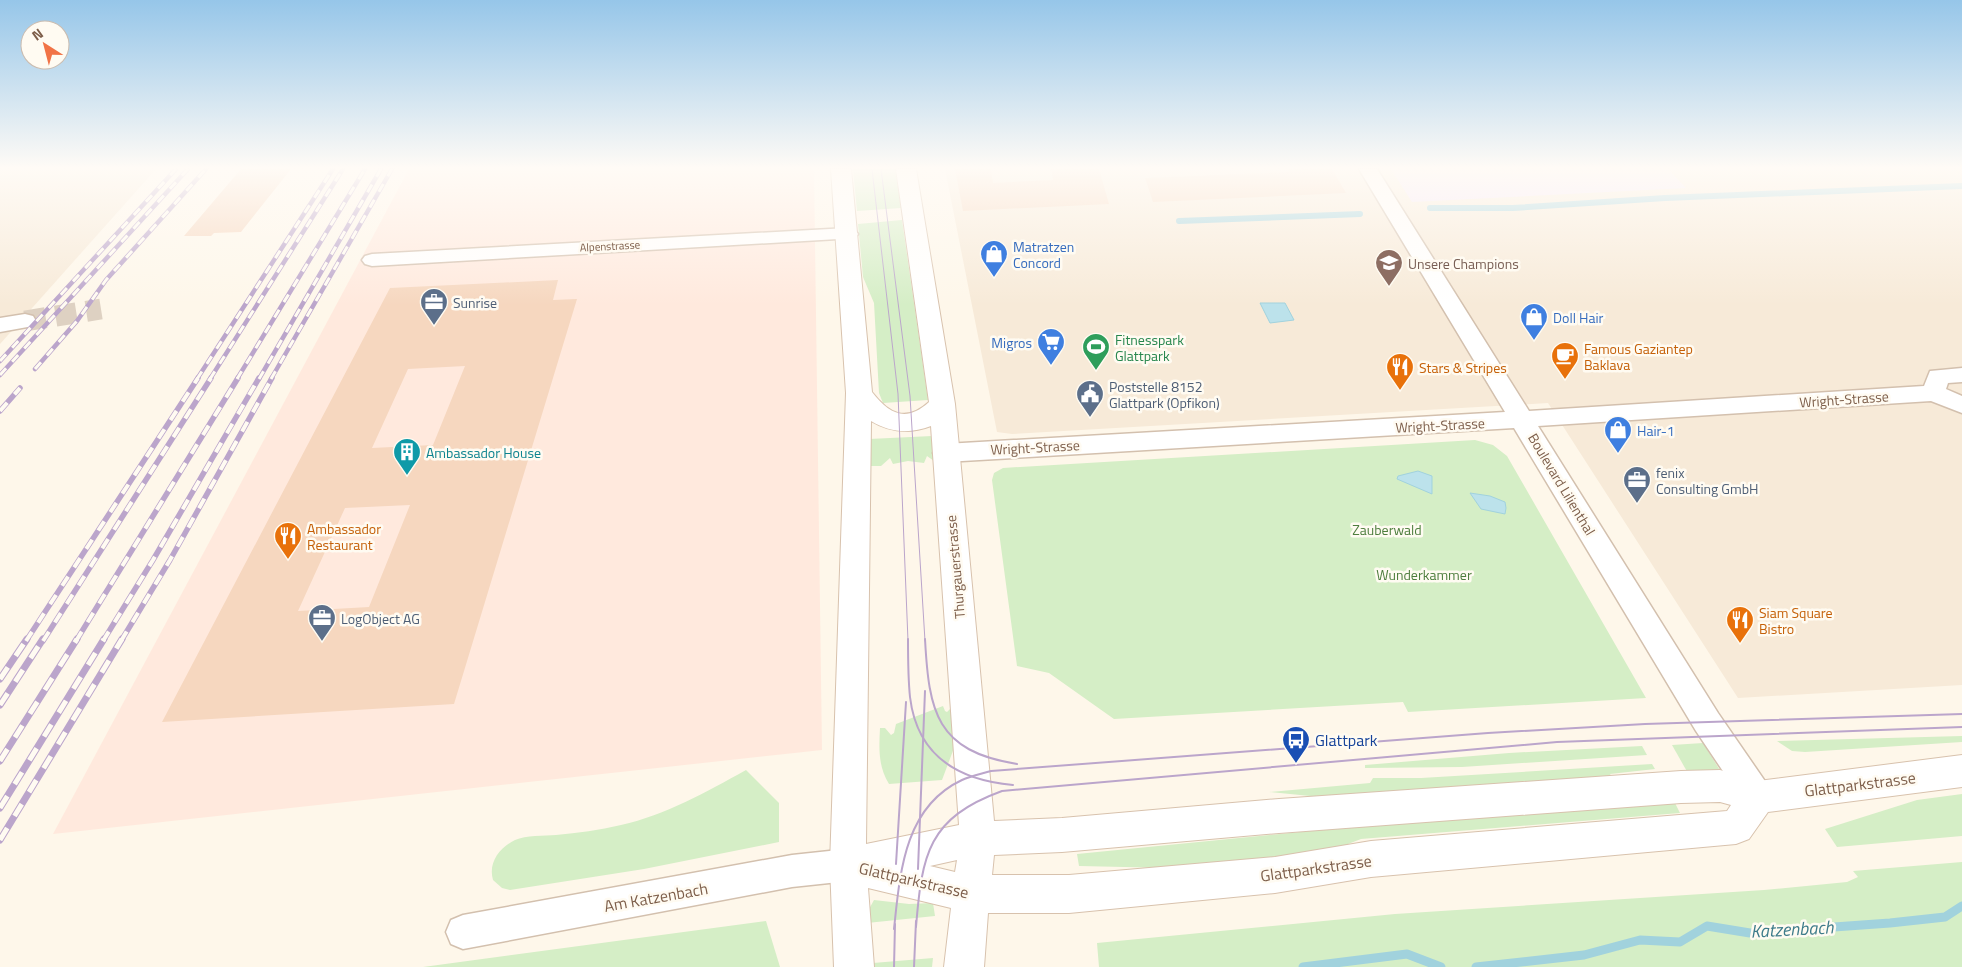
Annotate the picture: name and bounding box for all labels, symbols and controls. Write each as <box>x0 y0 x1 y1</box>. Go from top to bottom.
north arrow <box>20 20 70 70</box>
text: N <box>27 23 47 45</box>
street label: Alpenstrasse <box>579 236 641 256</box>
place label: Matratzen Concord <box>1013 236 1074 273</box>
shop icon: Matratzen Concord <box>979 239 1009 278</box>
school or university icon: Unsere Champions <box>1374 248 1404 287</box>
place label: Unsere Champions <box>1408 253 1519 274</box>
office icon: Sunrise <box>419 287 449 326</box>
place label: Sunrise <box>453 292 497 313</box>
shop icon: Doll Hair <box>1519 302 1549 341</box>
place label: Doll Hair <box>1553 307 1603 328</box>
supermarket icon: Migros <box>1036 327 1066 366</box>
place label: Fitnesspark Glattpark <box>1115 329 1184 366</box>
place label: Migros <box>991 332 1032 353</box>
sports icon: Fitnesspark Glattpark <box>1081 332 1111 371</box>
place label: Famous Gaziantep Baklava <box>1584 338 1693 375</box>
cafe icon: Famous Gaziantep Baklava <box>1550 341 1580 380</box>
restaurant icon: Stars & Stripes <box>1385 352 1415 391</box>
place label: Stars & Stripes <box>1419 357 1507 378</box>
place label: Poststelle 8152 Glattpark (Opfikon) <box>1109 376 1220 413</box>
public building icon: Poststelle 8152 Glattpark (Opfikon) <box>1075 379 1105 418</box>
street label: Wright-Strasse <box>1799 385 1889 413</box>
street label: Wright-Strasse <box>1395 412 1485 438</box>
shop icon: Hair-1 <box>1603 415 1633 454</box>
place label: Hair-1 <box>1637 420 1675 441</box>
street label: Boulevard Lilienthal <box>1523 429 1601 539</box>
street label: Wright-Strasse <box>990 434 1080 460</box>
building icon: Ambassador House <box>392 437 422 476</box>
place label: Ambassador House <box>426 442 541 463</box>
place label: fenix Consulting GmbH <box>1656 462 1758 499</box>
office icon: fenix Consulting GmbH <box>1622 465 1652 504</box>
street label: Thurgauerstrasse <box>940 514 970 620</box>
place label: Ambassador Restaurant <box>307 518 381 555</box>
park label: Zauberwald <box>1352 519 1422 540</box>
restaurant icon: Ambassador Restaurant <box>273 521 303 560</box>
park label: Wunderkammer <box>1376 564 1472 585</box>
place label: Siam Square Bistro <box>1759 602 1833 639</box>
office icon: LogObject AG <box>307 603 337 642</box>
restaurant icon: Siam Square Bistro <box>1725 605 1755 644</box>
place label: LogObject AG <box>341 608 420 629</box>
bus stop icon: Glattpark <box>1281 725 1311 764</box>
place label: Glattpark <box>1315 728 1378 752</box>
street label: Glattparkstrasse <box>1803 765 1917 803</box>
street label: Glattparkstrasse <box>1259 848 1373 888</box>
street label: Glattparkstrasse <box>857 856 971 904</box>
street label: Am Katzenbach <box>602 876 710 918</box>
water label: Katzenbach <box>1750 913 1835 945</box>

